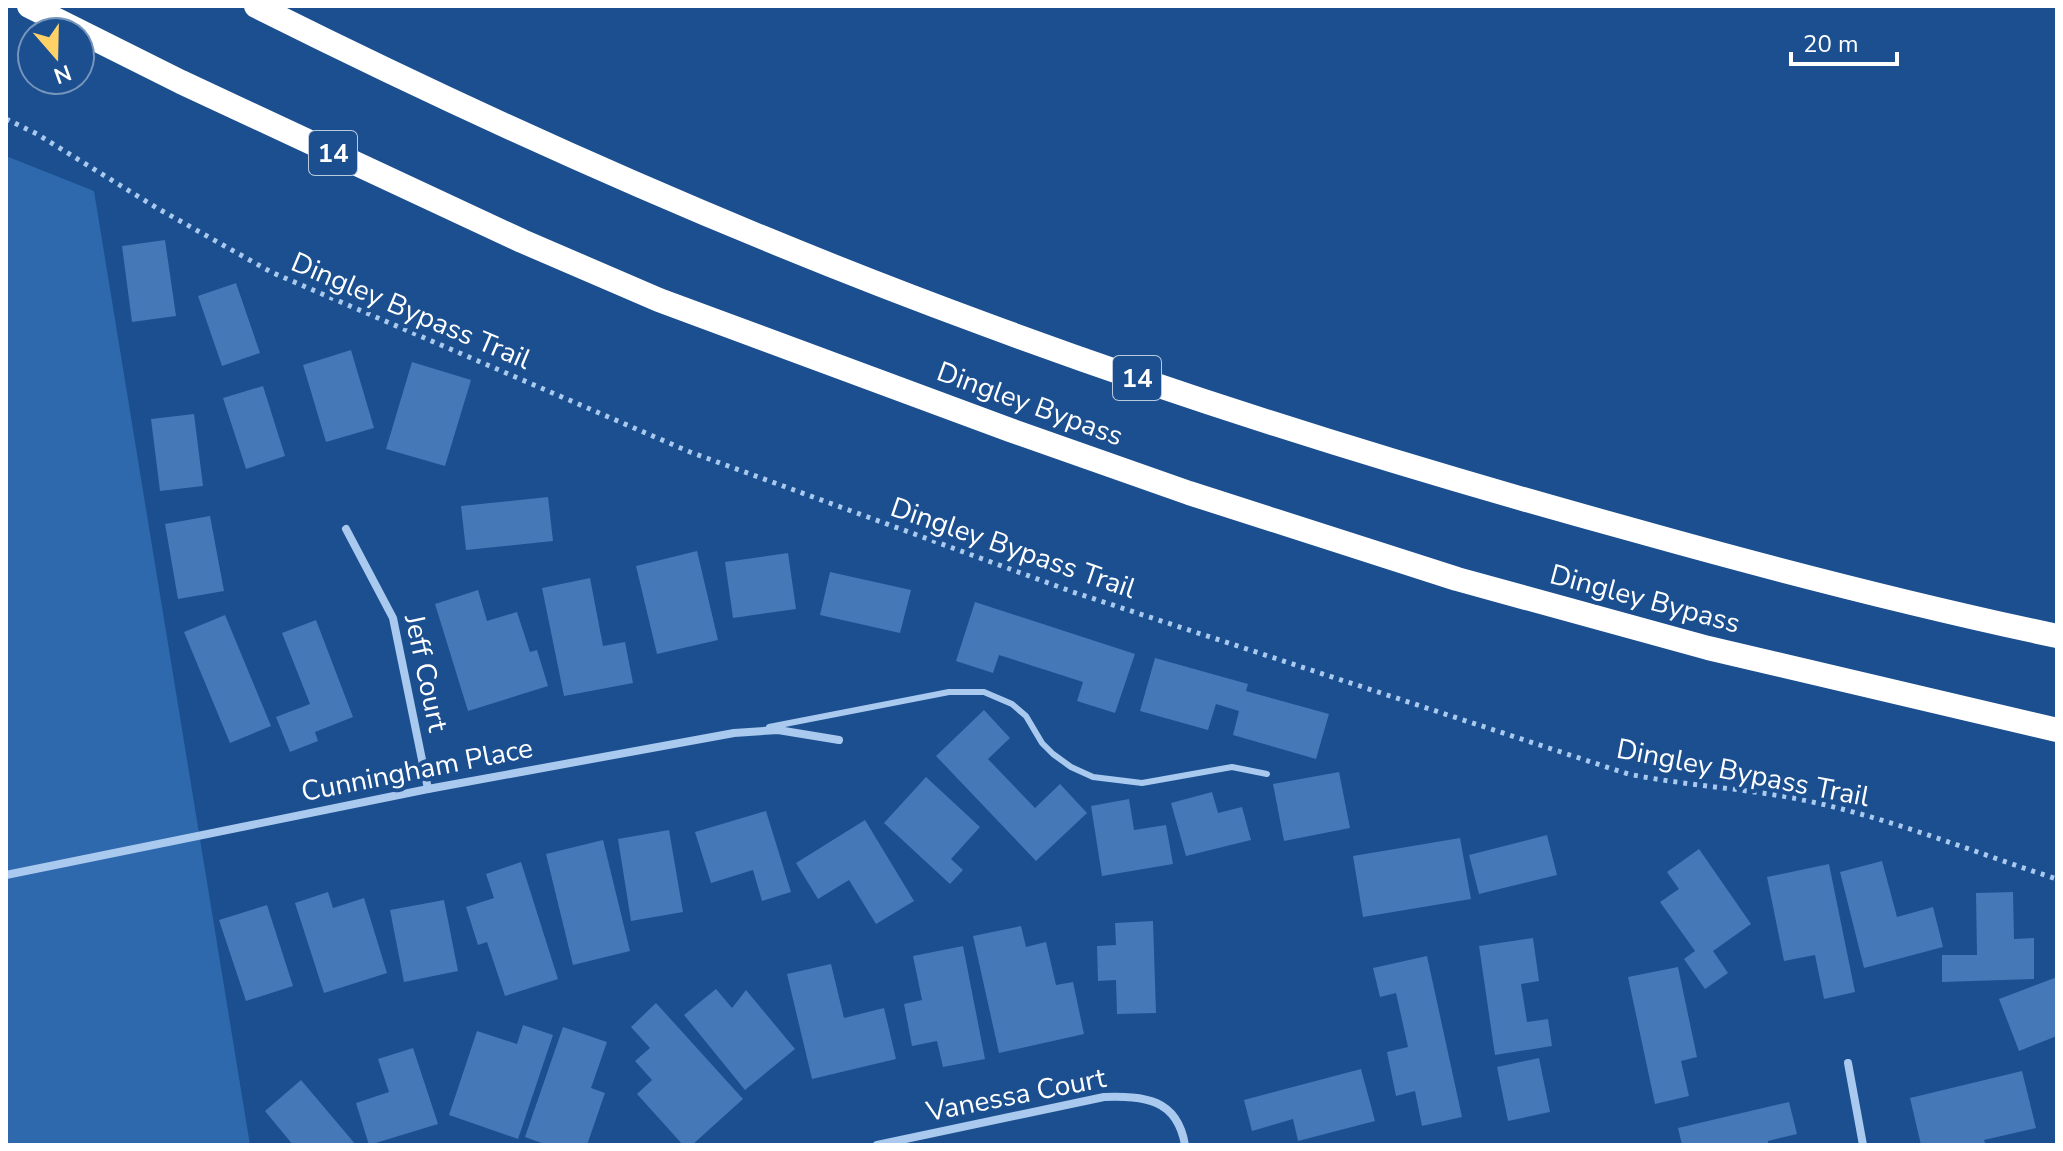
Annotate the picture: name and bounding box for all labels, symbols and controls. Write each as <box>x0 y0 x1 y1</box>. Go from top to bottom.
north arrow <box>16 16 96 96</box>
scale bar <box>1791 16 1897 66</box>
text: 20 m <box>1803 28 1859 60</box>
text: N <box>50 57 75 91</box>
road number: 14 <box>309 131 357 175</box>
street label: Dingley Bypass Trail <box>285 243 537 379</box>
street label: Dingley Bypass <box>932 353 1128 455</box>
road number: 14 <box>1113 356 1161 400</box>
street label: Dingley Bypass Trail <box>885 488 1141 608</box>
street label: Dingley Bypass <box>1546 555 1744 643</box>
street label: Jeff Court <box>395 610 457 735</box>
street label: Cunningham Place <box>298 729 536 811</box>
street label: Dingley Bypass Trail <box>1613 730 1873 816</box>
street label: Vanessa Court <box>922 1059 1109 1131</box>

